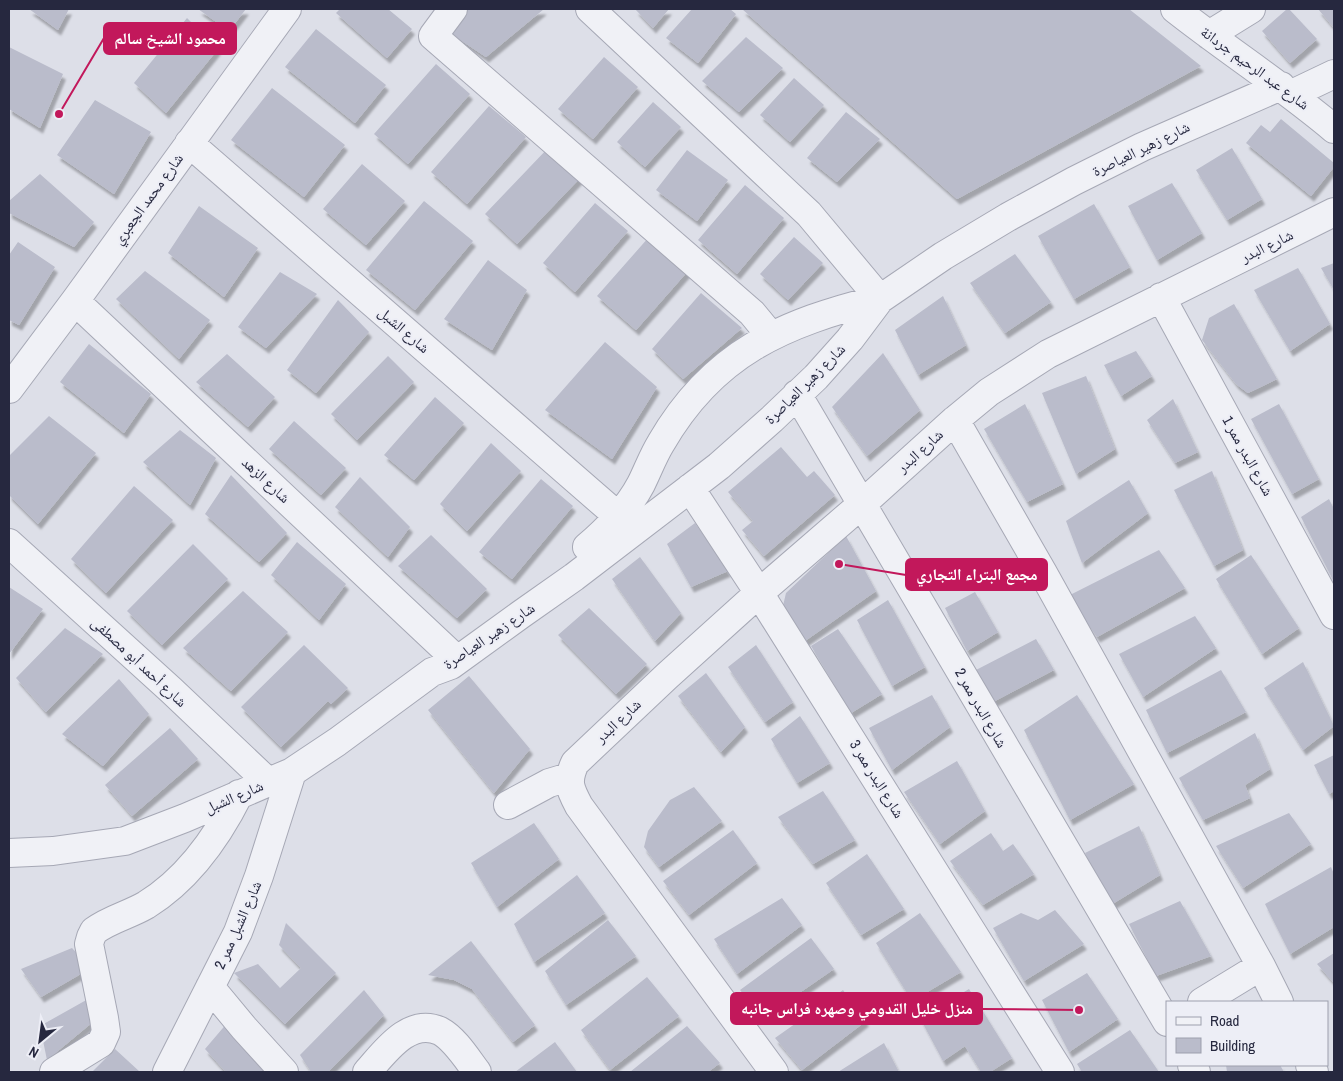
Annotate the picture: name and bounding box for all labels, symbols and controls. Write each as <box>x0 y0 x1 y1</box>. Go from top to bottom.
street label: شارع عبد الرحيم جردانة <box>1197 21 1314 114</box>
callout: محمود الشيخ سالم <box>104 23 236 54</box>
text: محمود الشيخ سالم <box>114 27 226 50</box>
street label: شارع زهير العياصرة <box>1088 116 1193 181</box>
street label: شارع محمد الجعبري <box>107 149 189 250</box>
street label: شارع البدر <box>1236 224 1297 268</box>
street label: شارع الشبل <box>374 301 435 358</box>
street label: شارع زهير العياصرة <box>760 339 850 429</box>
street label: شارع البدر ممر 1 <box>1218 412 1279 500</box>
street label: شارع البدر <box>891 424 948 478</box>
street label: شارع الزهد <box>237 452 295 508</box>
callout: مجمع البتراء التجاري <box>906 559 1047 590</box>
text: مجمع البتراء التجاري <box>916 563 1038 587</box>
street label: شارع زهير العياصرة <box>439 597 539 674</box>
street label: شارع أحمد أبو مصطفى <box>87 612 192 712</box>
street label: شارع البدر ممر 2 <box>950 664 1013 752</box>
street label: شارع البدر <box>589 694 645 748</box>
street label: شارع البدر ممر 3 <box>845 736 910 822</box>
street label: شارع الشبل <box>201 775 266 818</box>
street label: شارع الشبل ممر 2 <box>209 877 266 972</box>
callout: منزل خليل القدومي وصهره فراس جانبه <box>731 993 982 1024</box>
text: منزل خليل القدومي وصهره فراس جانبه <box>741 997 973 1021</box>
legend <box>1166 1001 1328 1066</box>
text: Road <box>1210 1010 1239 1031</box>
north arrow <box>15 1016 65 1066</box>
text: Building <box>1210 1035 1255 1056</box>
text: N <box>26 1042 42 1062</box>

